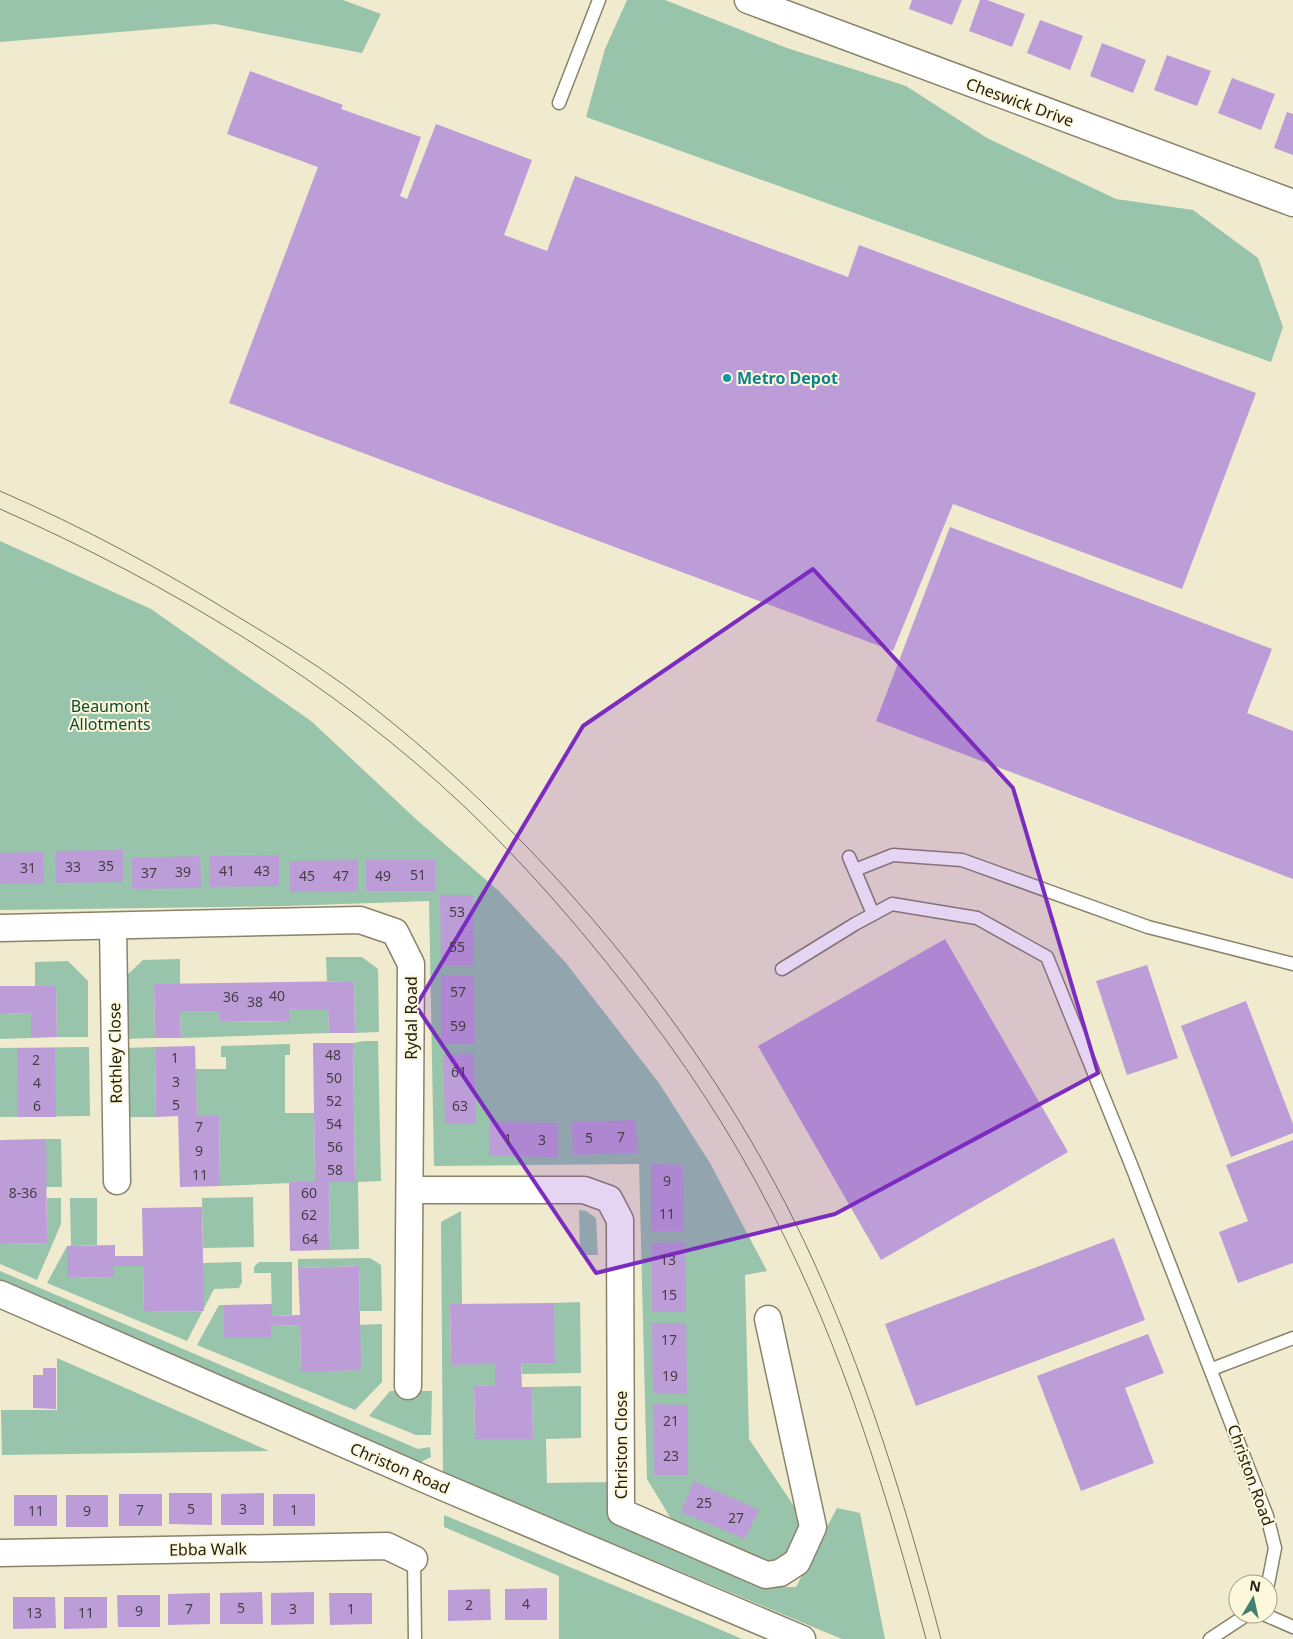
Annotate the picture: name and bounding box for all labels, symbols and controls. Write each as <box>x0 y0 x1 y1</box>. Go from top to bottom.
street label: Cheswick Drive <box>963 72 1077 132</box>
place label: Metro Depot <box>737 367 838 389</box>
marker: Metro Depot <box>721 372 733 384</box>
park label: Beaumont Allotments <box>69 695 151 735</box>
house number: 35 <box>98 856 114 875</box>
house number: 33 <box>65 857 81 876</box>
house number: 31 <box>20 858 36 877</box>
house number: 41 <box>219 861 235 880</box>
house number: 43 <box>254 861 270 880</box>
house number: 39 <box>175 862 191 881</box>
house number: 37 <box>141 863 157 882</box>
house number: 51 <box>410 865 426 884</box>
house number: 45 <box>299 866 315 885</box>
house number: 47 <box>333 866 349 885</box>
house number: 49 <box>375 866 391 885</box>
house number: 53 <box>449 902 465 921</box>
house number: 55 <box>449 937 465 956</box>
street label: Rydal Road <box>400 976 422 1060</box>
house number: 57 <box>450 982 466 1001</box>
house number: 40 <box>269 986 285 1005</box>
house number: 36 <box>223 987 239 1006</box>
house number: 38 <box>247 992 263 1011</box>
street label: Rothley Close <box>103 1002 127 1104</box>
house number: 59 <box>450 1016 466 1035</box>
house number: 48 <box>325 1045 341 1064</box>
house number: 1 <box>171 1048 179 1067</box>
house number: 2 <box>32 1050 40 1069</box>
house number: 61 <box>451 1062 467 1081</box>
house number: 50 <box>326 1068 342 1087</box>
house number: 3 <box>172 1072 180 1091</box>
house number: 4 <box>33 1073 41 1092</box>
house number: 52 <box>326 1091 342 1110</box>
house number: 5 <box>172 1095 180 1114</box>
house number: 6 <box>33 1096 41 1115</box>
house number: 63 <box>452 1096 468 1115</box>
house number: 54 <box>326 1114 342 1133</box>
house number: 7 <box>195 1117 203 1136</box>
house number: 7 <box>617 1127 625 1146</box>
house number: 5 <box>585 1128 593 1147</box>
house number: 1 <box>504 1129 512 1148</box>
house number: 3 <box>538 1130 546 1149</box>
house number: 56 <box>327 1137 343 1156</box>
house number: 9 <box>195 1141 203 1160</box>
house number: 58 <box>327 1160 343 1179</box>
house number: 11 <box>192 1165 208 1184</box>
house number: 9 <box>663 1171 671 1190</box>
house number: 8-36 <box>9 1183 37 1202</box>
house number: 60 <box>301 1183 317 1202</box>
house number: 11 <box>659 1204 675 1223</box>
house number: 62 <box>301 1205 317 1224</box>
house number: 64 <box>302 1229 318 1248</box>
house number: 13 <box>660 1250 676 1269</box>
house number: 15 <box>661 1285 677 1304</box>
house number: 17 <box>661 1330 677 1349</box>
house number: 19 <box>662 1366 678 1385</box>
street label: Christon Close <box>610 1391 632 1499</box>
house number: 21 <box>663 1411 679 1430</box>
street label: Christon Road <box>1222 1421 1280 1529</box>
street label: Christon Road <box>347 1437 453 1499</box>
house number: 23 <box>663 1446 679 1465</box>
house number: 25 <box>696 1493 712 1512</box>
house number: 5 <box>187 1499 195 1518</box>
house number: 3 <box>239 1499 247 1518</box>
house number: 7 <box>136 1500 144 1519</box>
house number: 1 <box>290 1500 298 1519</box>
house number: 11 <box>28 1501 44 1520</box>
house number: 9 <box>83 1501 91 1520</box>
house number: 27 <box>728 1508 744 1527</box>
street label: Ebba Walk <box>169 1537 248 1561</box>
north arrow <box>1228 1574 1278 1624</box>
text: N <box>1248 1575 1262 1596</box>
house number: 4 <box>522 1594 530 1613</box>
house number: 2 <box>465 1595 473 1614</box>
house number: 5 <box>237 1598 245 1617</box>
house number: 7 <box>185 1599 193 1618</box>
house number: 3 <box>289 1599 297 1618</box>
house number: 1 <box>347 1599 355 1618</box>
house number: 9 <box>135 1601 143 1620</box>
house number: 13 <box>26 1603 42 1622</box>
house number: 11 <box>78 1603 94 1622</box>

